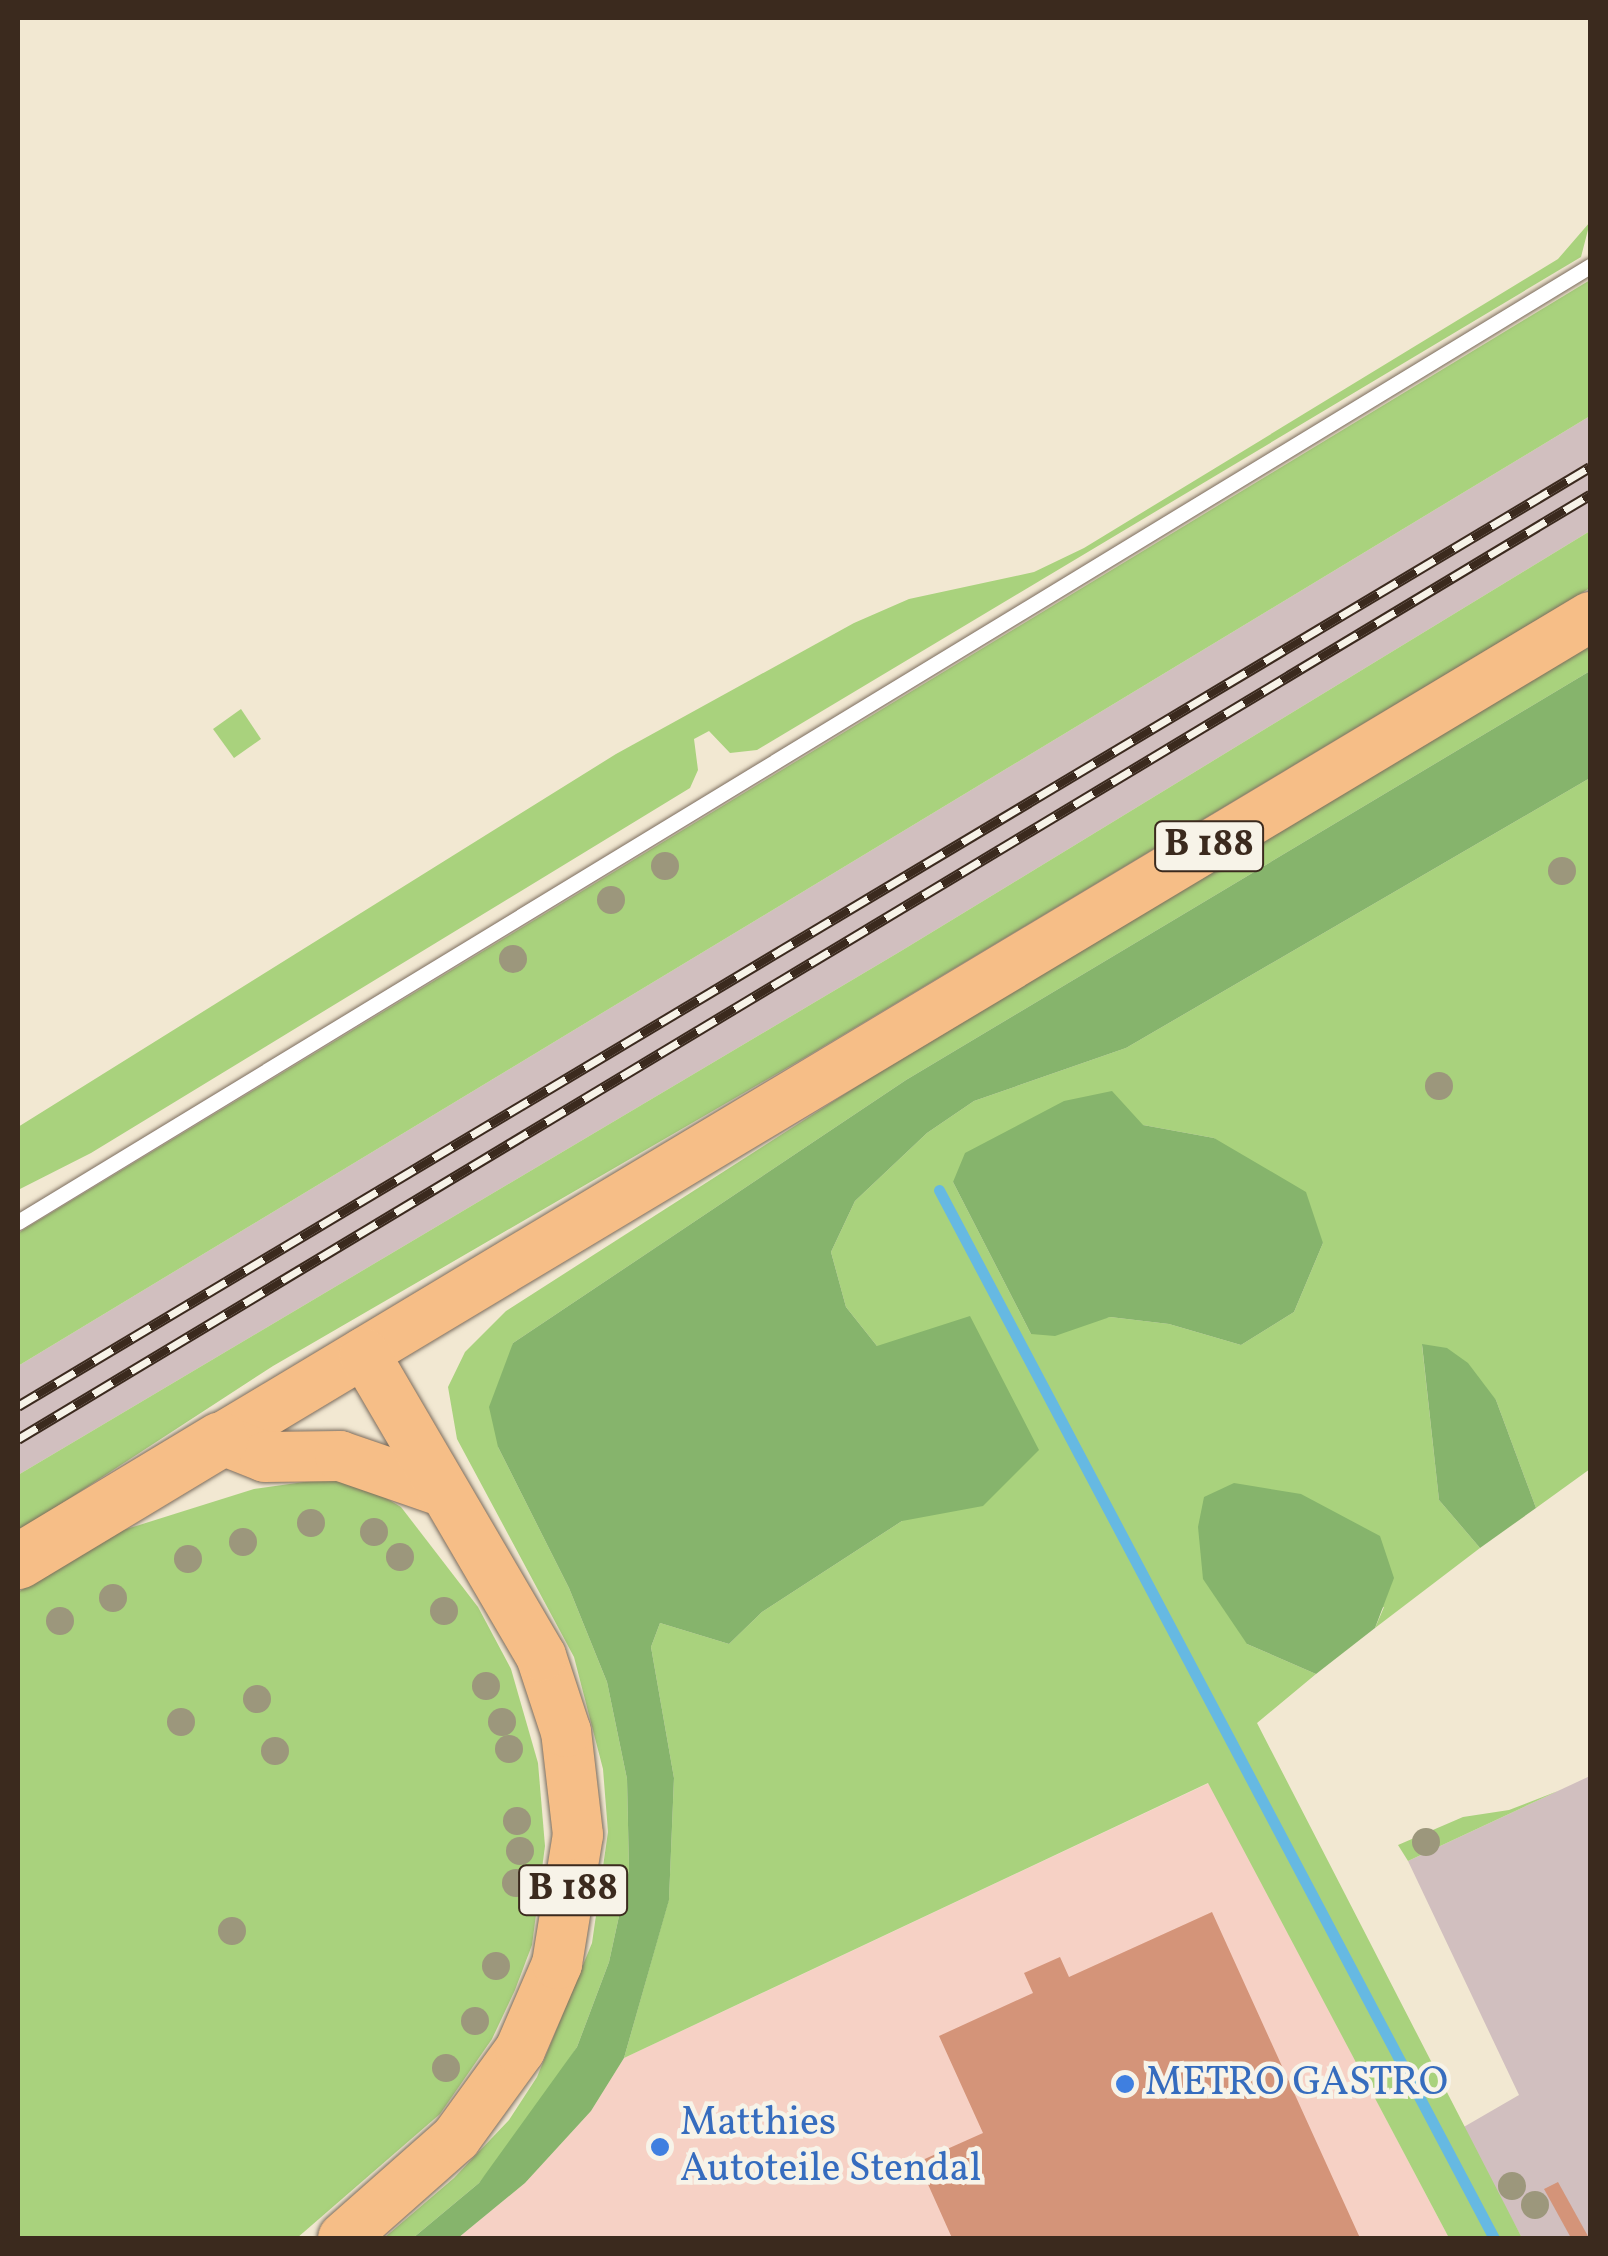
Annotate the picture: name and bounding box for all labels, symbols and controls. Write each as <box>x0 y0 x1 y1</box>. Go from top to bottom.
road number: B 188 <box>1154 813 1264 879</box>
road number: B 188 <box>518 1857 628 1923</box>
place label: METRO GASTRO <box>1145 2060 1448 2108</box>
marker: METRO GASTRO <box>1114 2073 1136 2095</box>
place label: Matthies Autoteile Stendal <box>680 2100 981 2194</box>
marker: Matthies Autoteile Stendal <box>649 2136 671 2158</box>

